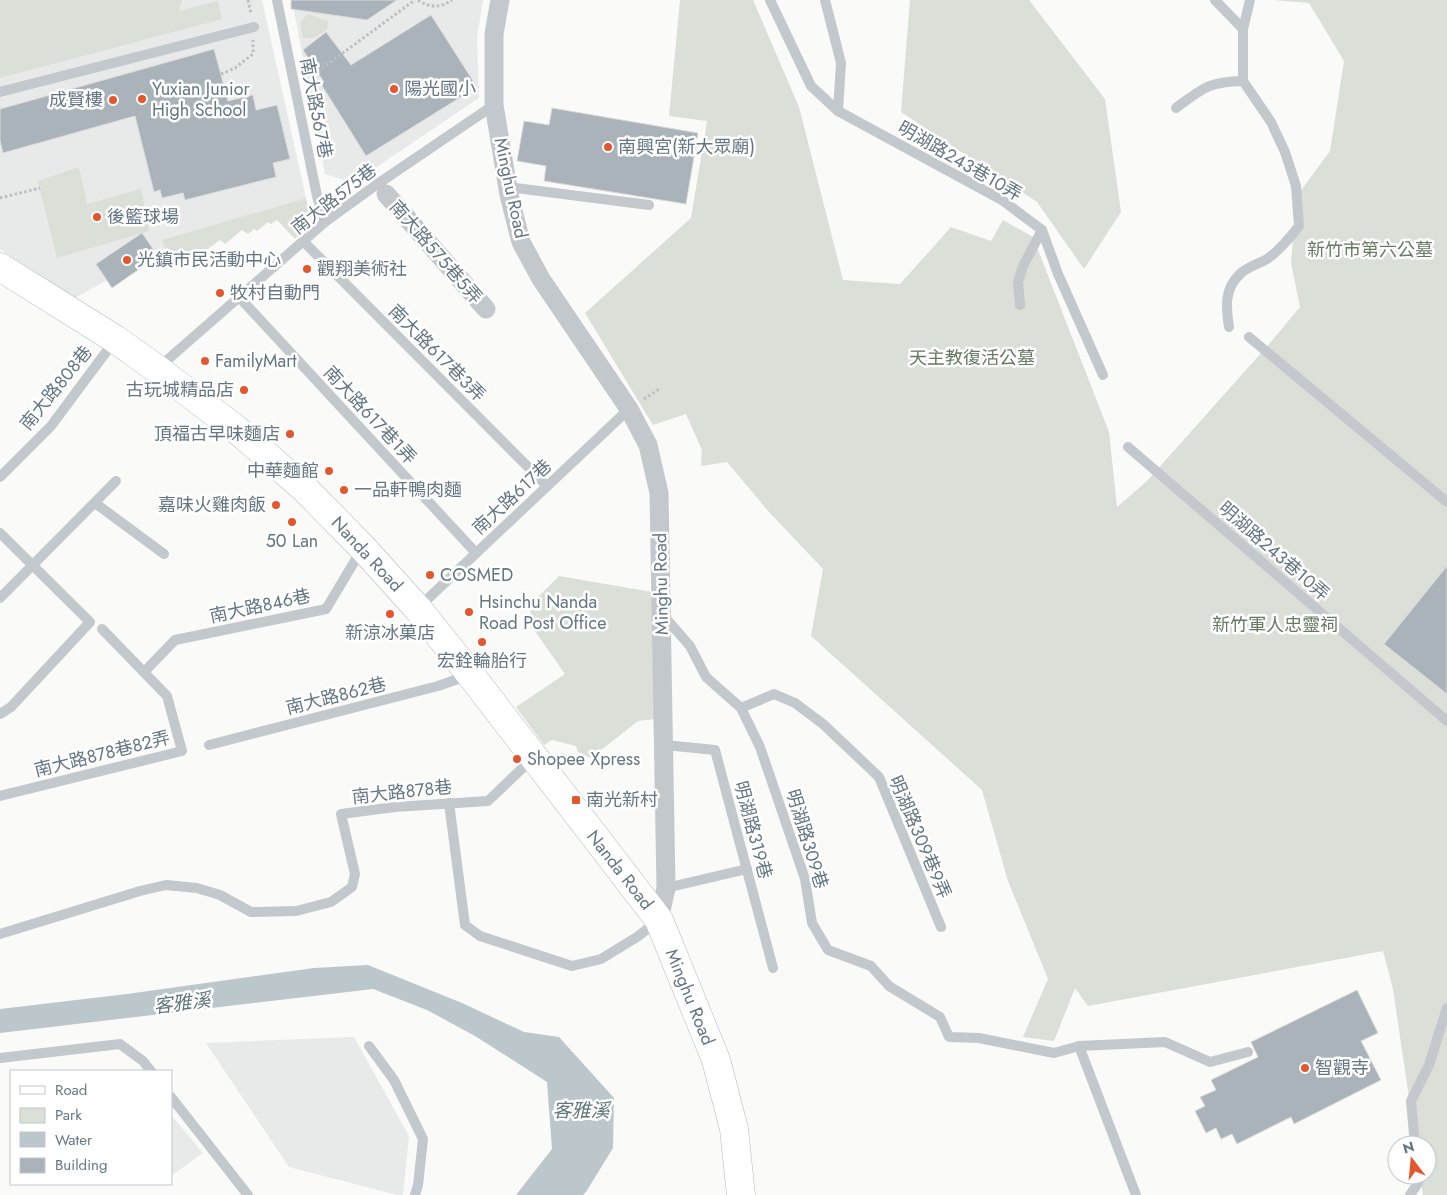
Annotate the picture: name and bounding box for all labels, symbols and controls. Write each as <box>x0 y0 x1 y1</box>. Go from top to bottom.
street label: 南大路567巷 <box>294 55 338 161</box>
place label: Yuxian Junior High School <box>152 76 251 123</box>
place label: 陽光國小 <box>404 76 476 102</box>
marker: 陽光國小 <box>388 83 400 95</box>
place label: 成賢樓 <box>49 87 103 113</box>
marker: Yuxian Junior High School <box>136 93 148 105</box>
marker: 成賢樓 <box>107 94 119 106</box>
street label: 明湖路243巷10弄 <box>893 115 1027 207</box>
place label: 南興宮(新大眾廟) <box>618 134 755 160</box>
street label: Minghu Road <box>488 135 534 241</box>
marker: 南興宮(新大眾廟) <box>602 141 614 153</box>
street label: 南大路575巷 <box>286 157 382 241</box>
street label: 南大路575巷5弄 <box>384 194 488 310</box>
place label: 後籃球場 <box>107 204 179 230</box>
marker: 後籃球場 <box>91 211 103 223</box>
park label: 新竹市第六公墓 <box>1307 237 1433 263</box>
place label: 光鎮市民活動中心 <box>137 247 281 273</box>
marker: 光鎮市民活動中心 <box>121 254 133 266</box>
place label: 觀翔美術社 <box>317 256 407 282</box>
marker: 觀翔美術社 <box>301 263 313 275</box>
place label: 牧村自動門 <box>230 280 320 306</box>
marker: 牧村自動門 <box>214 287 226 299</box>
street label: 南大路617巷3弄 <box>383 299 491 407</box>
street label: 南大路808巷 <box>14 340 98 436</box>
park label: 天主教復活公墓 <box>909 345 1035 371</box>
place label: FamilyMart <box>215 348 297 374</box>
marker: FamilyMart <box>199 355 211 367</box>
street label: 南大路617巷1弄 <box>318 360 422 470</box>
place label: 古玩城精品店 <box>126 377 234 403</box>
marker: 古玩城精品店 <box>238 384 250 396</box>
place label: 頂福古早味麵店 <box>154 421 280 447</box>
marker: 頂福古早味麵店 <box>284 428 296 440</box>
street label: 南大路617巷 <box>467 453 557 541</box>
place label: 中華麵館 <box>247 458 319 484</box>
marker: 中華麵館 <box>323 465 335 477</box>
place label: 一品軒鴨肉麵 <box>354 477 462 503</box>
marker: 一品軒鴨肉麵 <box>338 484 350 496</box>
place label: 嘉味火雞肉飯 <box>158 492 266 518</box>
street label: 明湖路243巷10弄 <box>1213 495 1335 607</box>
marker: 嘉味火雞肉飯 <box>270 499 282 511</box>
street label: Nanda Road <box>325 510 409 598</box>
marker: 50 Lan <box>286 516 298 528</box>
place label: 50 Lan <box>266 528 318 554</box>
street label: Minghu Road <box>647 533 675 635</box>
place label: COSMED <box>440 562 513 588</box>
marker: COSMED <box>424 569 436 581</box>
street label: 南大路846巷 <box>207 583 313 629</box>
place label: Hsinchu Nanda Road Post Office <box>479 589 606 636</box>
marker: Hsinchu Nanda Road Post Office <box>463 606 475 618</box>
marker: 新涼冰菓店 <box>384 608 396 620</box>
park label: 新竹軍人忠靈祠 <box>1212 612 1338 638</box>
place label: 新涼冰菓店 <box>345 620 435 646</box>
marker: 宏銓輪胎行 <box>476 636 488 648</box>
place label: 宏銓輪胎行 <box>437 648 527 674</box>
street label: 南大路862巷 <box>283 671 389 721</box>
street label: 南大路878巷82弄 <box>31 725 173 783</box>
place label: Shopee Xpress <box>527 746 640 772</box>
marker: Shopee Xpress <box>511 753 523 765</box>
street label: 明湖路309巷9弄 <box>882 771 958 903</box>
street label: 南大路878巷 <box>350 774 454 810</box>
street label: 明湖路319巷 <box>727 778 779 882</box>
street label: 明湖路309巷 <box>780 786 834 892</box>
place label: 南光新村 <box>586 787 658 813</box>
marker: 南光新村 <box>570 794 582 806</box>
street label: Nanda Road <box>580 824 660 916</box>
street label: Minghu Road <box>659 945 721 1049</box>
water label: 客雅溪 <box>152 986 215 1020</box>
place label: 智觀寺 <box>1315 1055 1369 1081</box>
marker: 智觀寺 <box>1299 1062 1311 1074</box>
legend <box>10 1070 172 1185</box>
text: Road <box>55 1079 87 1101</box>
water label: 客雅溪 <box>552 1097 612 1124</box>
text: Park <box>55 1104 82 1126</box>
text: Water <box>55 1129 93 1151</box>
north arrow <box>1387 1135 1437 1185</box>
text: N <box>1400 1136 1417 1159</box>
text: Building <box>55 1154 107 1176</box>

